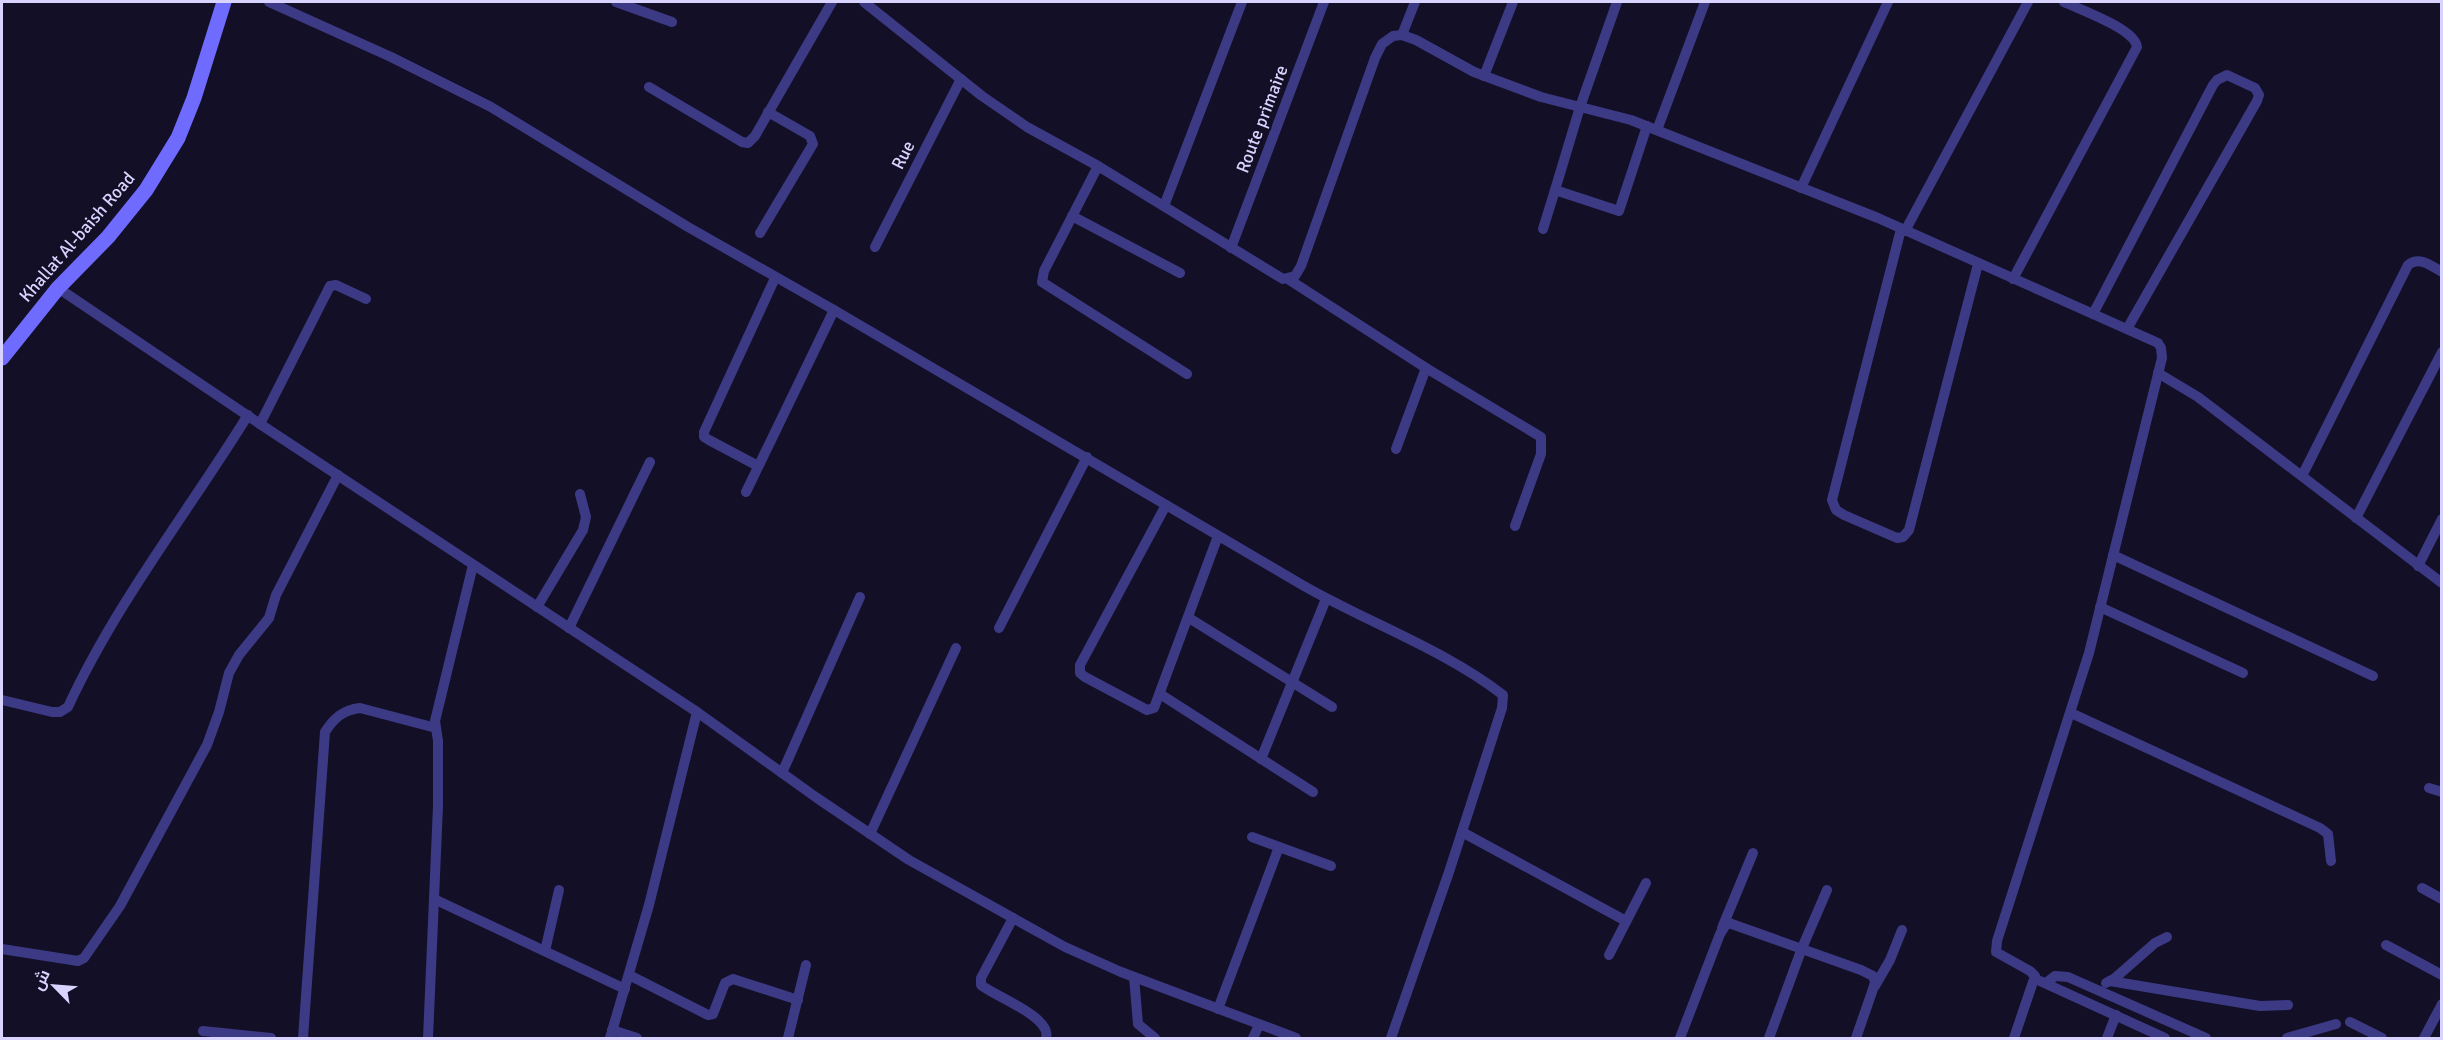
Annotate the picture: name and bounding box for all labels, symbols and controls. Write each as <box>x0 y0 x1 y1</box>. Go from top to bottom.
street label: Route primaire <box>1231 62 1293 176</box>
street label: Rue <box>887 137 919 173</box>
street label: Khallat Al-baish Road <box>15 167 139 307</box>
north arrow <box>24 956 84 1016</box>
text: ش <box>28 967 55 994</box>

